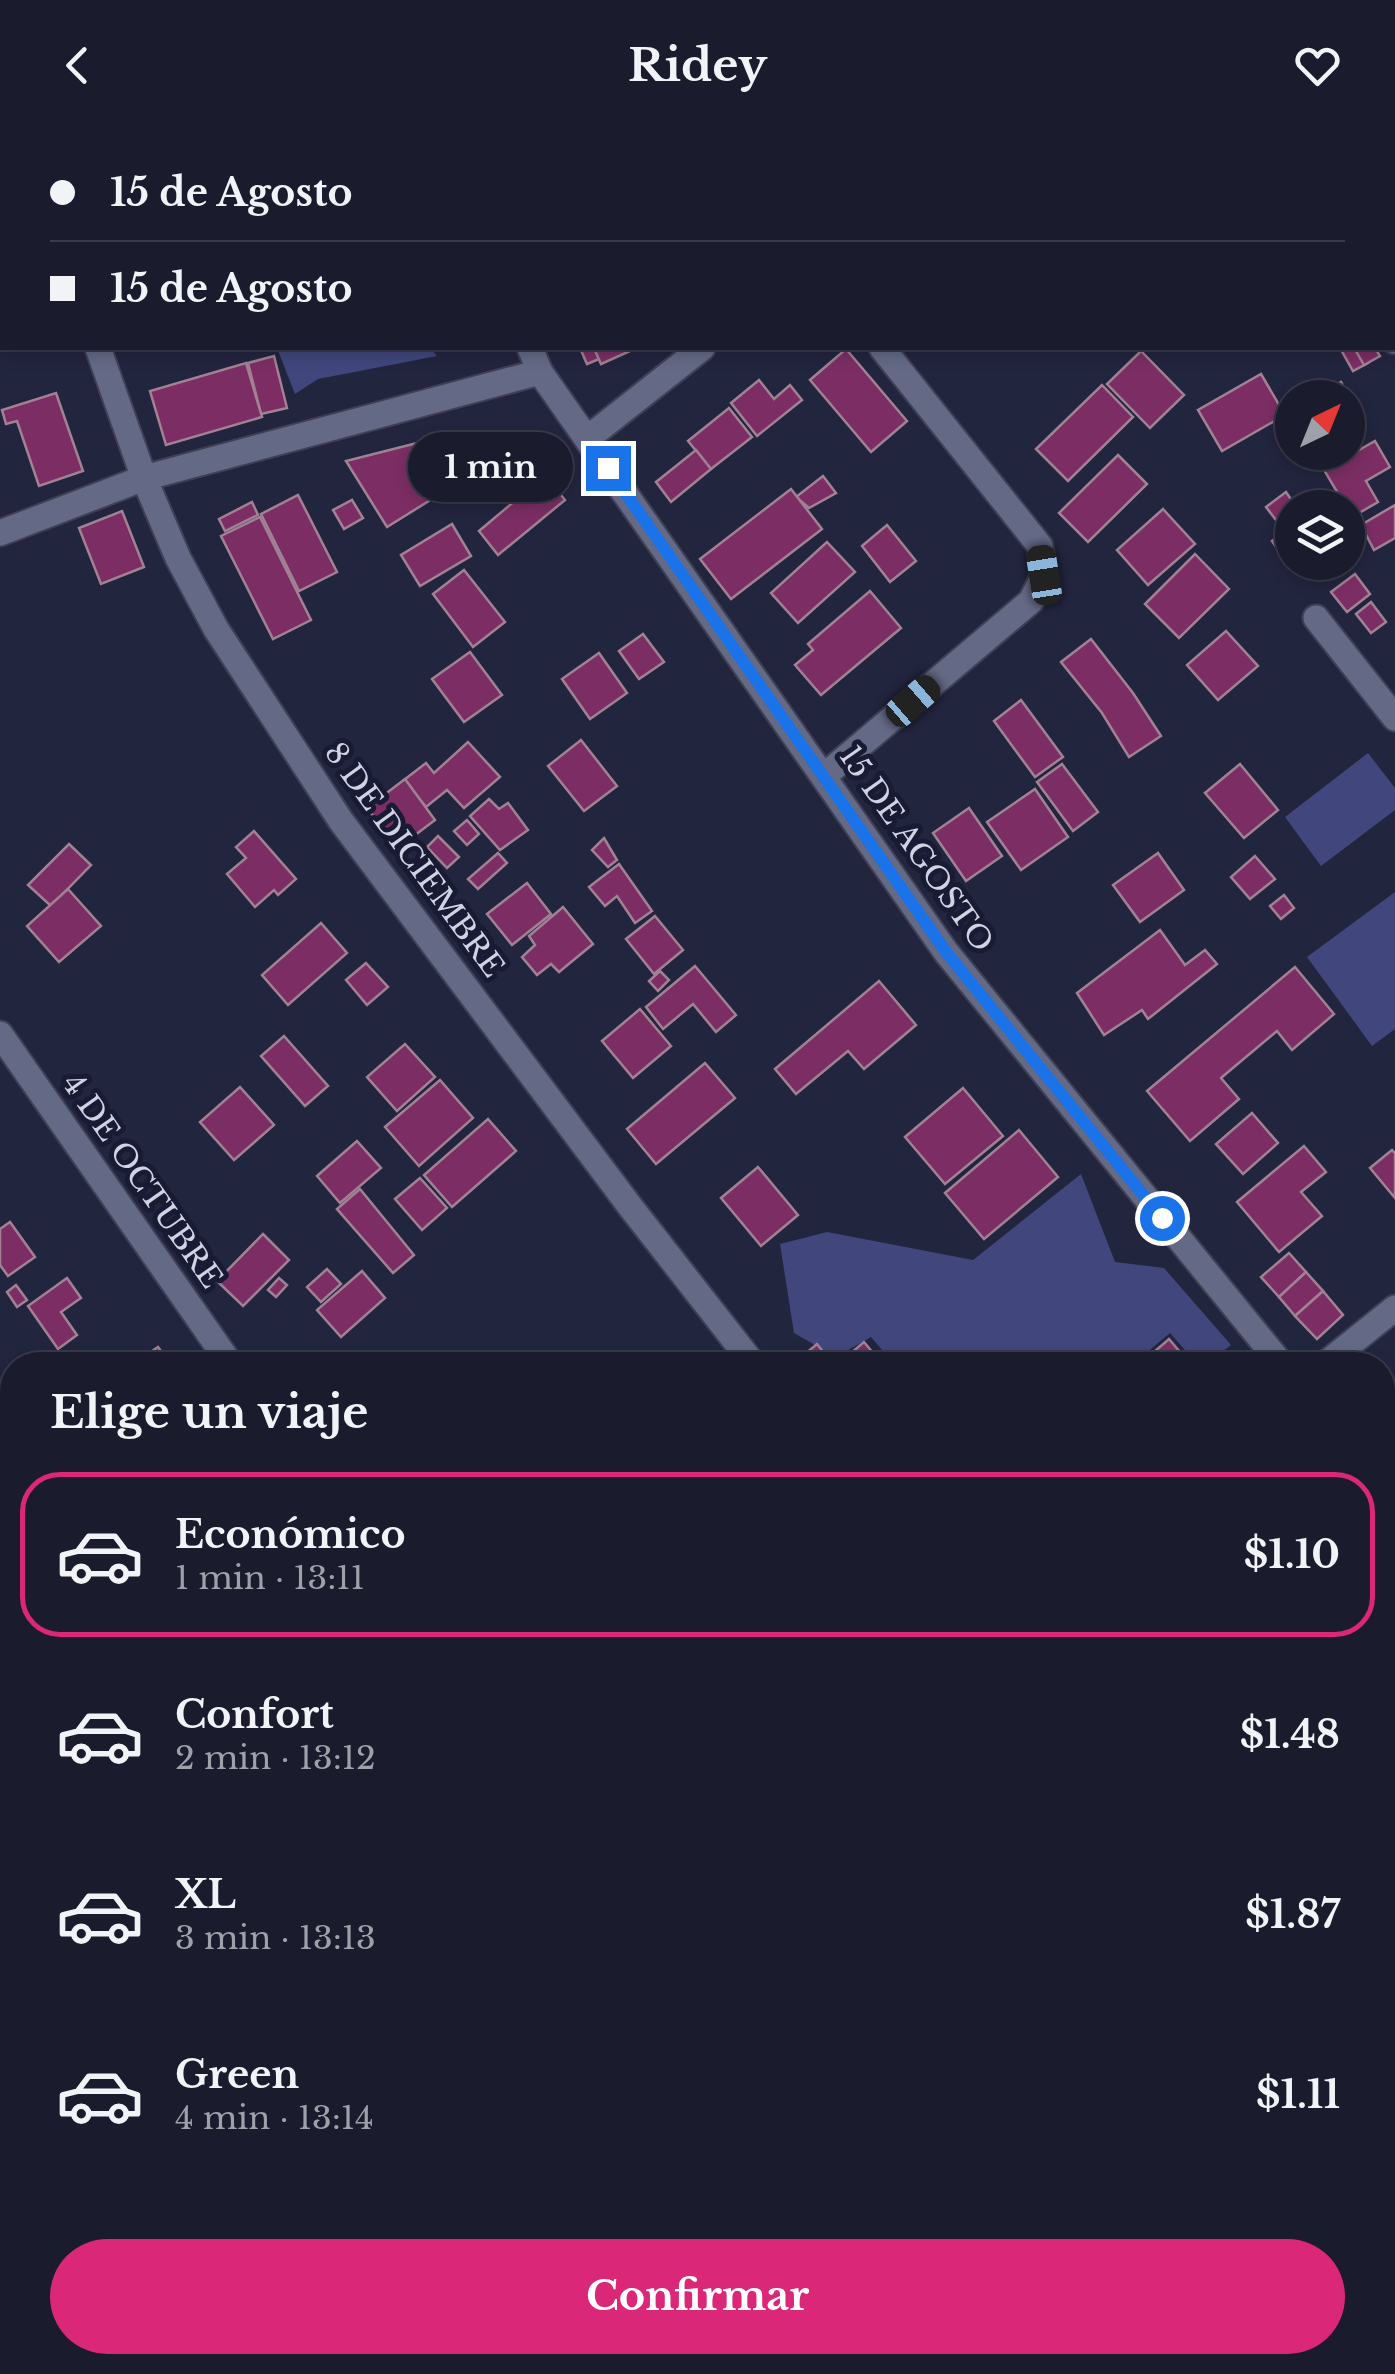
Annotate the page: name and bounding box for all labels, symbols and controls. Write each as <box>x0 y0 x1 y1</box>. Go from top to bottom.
text: Ridey <box>628 37 767 93</box>
icon: back <box>50 38 105 93</box>
icon: heart <box>1290 38 1345 93</box>
text: 15 de Agosto <box>110 169 353 216</box>
text: 15 de Agosto <box>110 265 353 312</box>
north arrow <box>1275 380 1365 470</box>
map controls <box>1275 380 1365 580</box>
callout: 1 min <box>408 433 573 503</box>
route end <box>586 446 631 491</box>
text: 1 min <box>444 447 537 487</box>
button: layers <box>1275 490 1365 580</box>
car <box>1024 543 1064 607</box>
car <box>881 670 945 732</box>
street label: 8 DE DICIEMBRE <box>317 735 512 984</box>
street label: 15 DE AGOSTO <box>832 739 1001 959</box>
street label: 4 DE OCTUBRE <box>55 1066 230 1295</box>
route start <box>1140 1196 1185 1241</box>
text: Elige un viaje <box>50 1384 369 1440</box>
icon: car <box>55 1510 145 1600</box>
text: Económico <box>175 1511 406 1558</box>
text: $1.10 <box>1244 1531 1340 1578</box>
text: 1 min · 13:11 <box>175 1558 365 1598</box>
icon: car <box>55 1690 145 1780</box>
text: Confort <box>175 1691 334 1738</box>
text: $1.48 <box>1240 1711 1340 1758</box>
text: 2 min · 13:12 <box>175 1738 376 1778</box>
icon: car <box>55 1870 145 1960</box>
text: XL <box>175 1871 236 1918</box>
text: $1.87 <box>1245 1891 1340 1938</box>
text: 3 min · 13:13 <box>175 1918 376 1958</box>
icon: car <box>55 2050 145 2140</box>
text: Green <box>175 2051 299 2098</box>
text: $1.11 <box>1256 2071 1340 2118</box>
text: 4 min · 13:14 <box>175 2098 374 2138</box>
button: Confirmar <box>50 2239 1345 2354</box>

